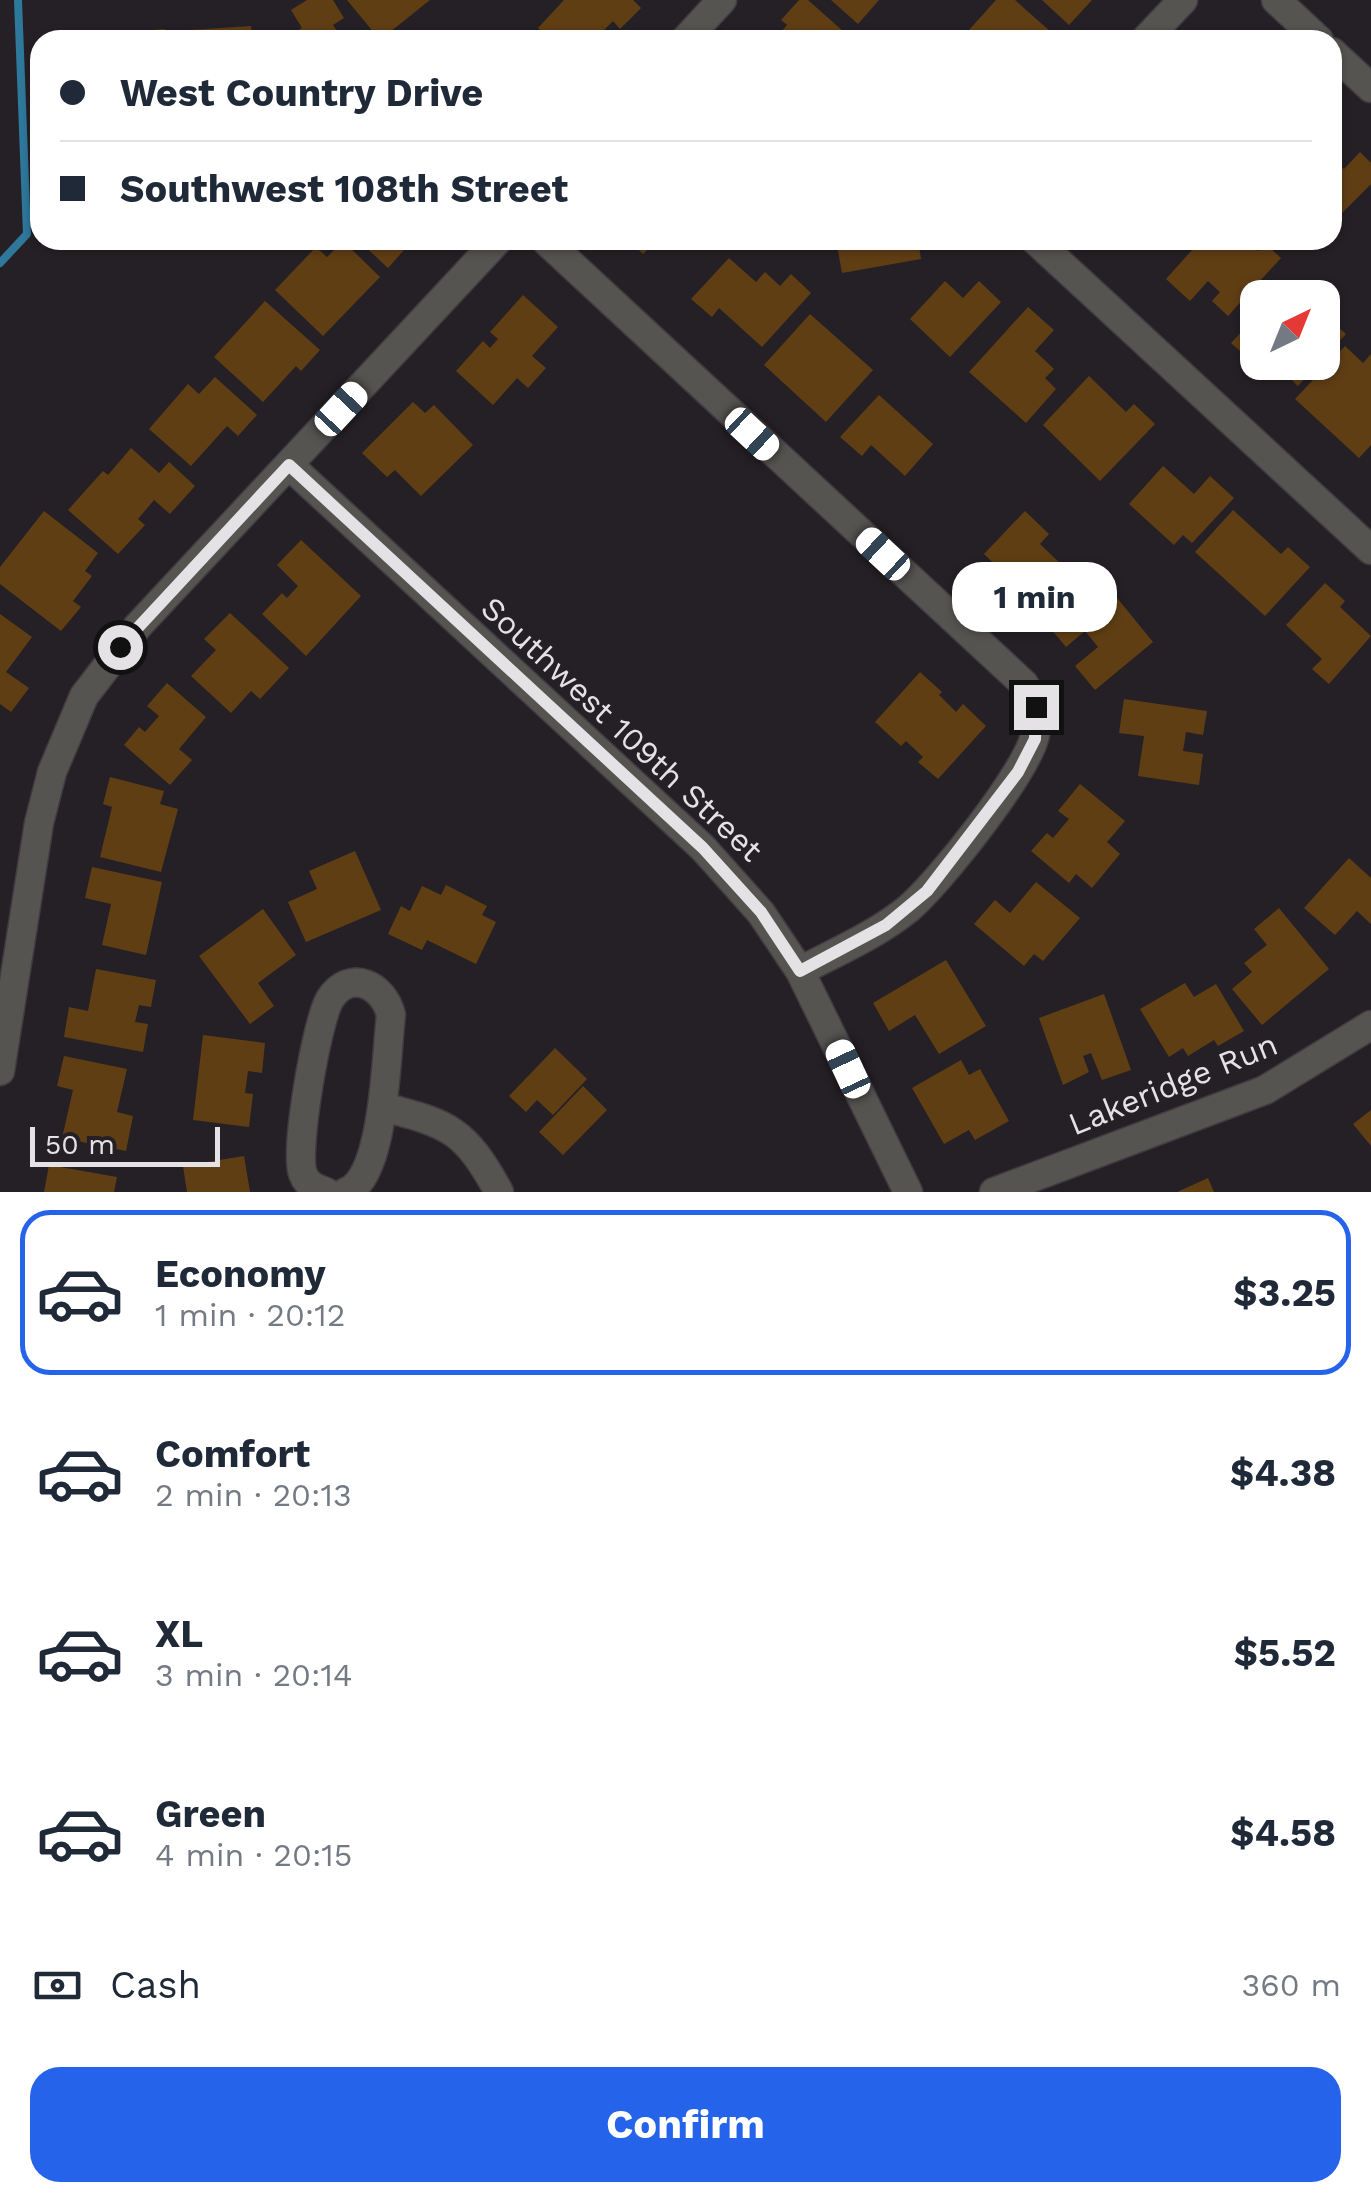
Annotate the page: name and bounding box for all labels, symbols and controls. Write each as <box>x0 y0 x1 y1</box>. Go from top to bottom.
text: West Country Drive <box>120 71 483 115</box>
text: Southwest 108th Street <box>120 167 568 211</box>
north arrow <box>1240 280 1340 380</box>
map controls <box>1240 280 1340 380</box>
car <box>310 377 372 441</box>
car <box>720 403 784 465</box>
car <box>851 523 915 585</box>
callout: 1 min <box>954 562 1118 632</box>
text: 1 min <box>993 578 1076 616</box>
street label: Southwest 109th Street <box>474 589 770 869</box>
route start <box>98 625 143 670</box>
route end <box>1014 685 1059 730</box>
street label: Lakeridge Run <box>1063 1025 1283 1143</box>
car <box>822 1035 874 1103</box>
scale bar <box>30 1122 220 1166</box>
text: 50 m <box>45 1128 115 1161</box>
icon: car <box>35 1248 125 1338</box>
text: Economy <box>155 1252 326 1296</box>
text: $3.25 <box>1233 1271 1336 1315</box>
text: 1 min · 20:12 <box>155 1296 345 1334</box>
icon: car <box>35 1428 125 1518</box>
text: Comfort <box>155 1432 310 1476</box>
text: $4.38 <box>1230 1451 1336 1495</box>
text: 2 min · 20:13 <box>155 1476 352 1514</box>
icon: car <box>35 1608 125 1698</box>
text: XL <box>155 1612 203 1656</box>
text: $5.52 <box>1234 1631 1336 1675</box>
text: 3 min · 20:14 <box>155 1656 353 1694</box>
icon: car <box>35 1788 125 1878</box>
text: Green <box>155 1792 266 1836</box>
text: $4.58 <box>1230 1811 1336 1855</box>
text: 4 min · 20:15 <box>155 1836 352 1874</box>
icon: cash <box>30 1958 85 2013</box>
text: Cash <box>110 1963 201 2007</box>
text: 360 m <box>1242 1966 1341 2004</box>
button: Confirm <box>30 2067 1341 2182</box>

